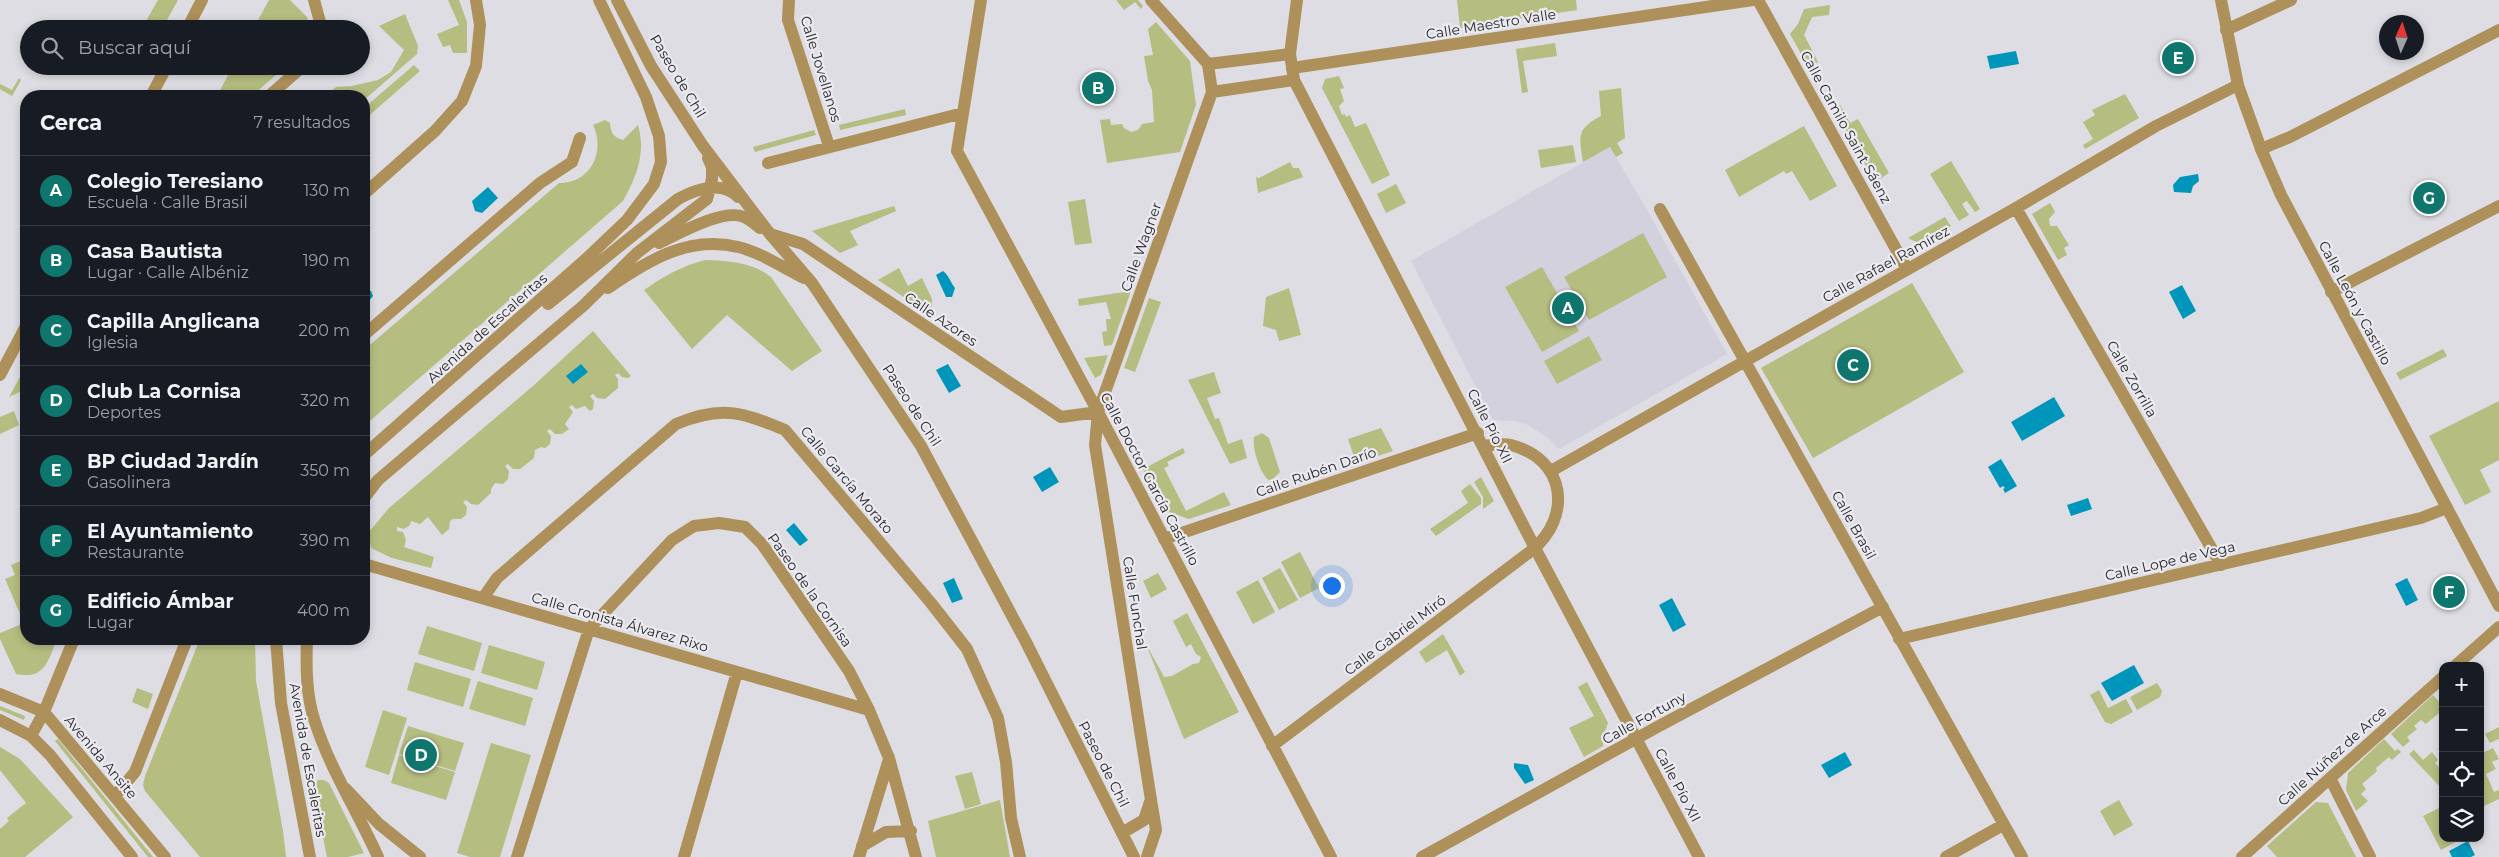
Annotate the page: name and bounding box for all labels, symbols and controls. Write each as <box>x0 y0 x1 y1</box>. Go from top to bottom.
street label: Calle Maestro Valle <box>1425 5 1557 43</box>
street label: Calle Jovellanos <box>796 14 846 124</box>
north arrow <box>2379 15 2424 60</box>
search box <box>20 20 370 75</box>
street label: Paseo de Chil <box>646 31 710 121</box>
icon: search <box>38 34 66 62</box>
text: Buscar aquí <box>78 36 191 59</box>
pin: E <box>2162 39 2194 77</box>
street label: Calle Camilo Saint Sáenz <box>1796 47 1896 207</box>
pin: B <box>1082 69 1114 107</box>
text: Cerca <box>40 110 102 135</box>
text: 7 resultados <box>253 113 350 132</box>
text: Colegio Teresiano <box>87 170 263 193</box>
pin: G <box>2413 179 2445 217</box>
text: A <box>50 181 62 200</box>
text: 130 m <box>303 181 350 200</box>
text: Escuela · Calle Brasil <box>87 193 248 212</box>
street label: Calle Wagner <box>1116 199 1166 294</box>
street label: Calle Rafael Ramírez <box>1819 222 1953 306</box>
street label: Calle León y Castillo <box>2315 238 2395 368</box>
text: Casa Bautista <box>87 240 223 263</box>
text: B <box>50 251 62 270</box>
text: 190 m <box>303 251 350 270</box>
text: Lugar · Calle Albéniz <box>87 263 249 282</box>
street label: Avenida de Escaleritas <box>423 269 551 387</box>
street label: Calle Azores <box>901 288 981 350</box>
pin: A <box>1552 289 1584 327</box>
text: Capilla Anglicana <box>87 310 260 333</box>
text: C <box>50 321 62 340</box>
text: 200 m <box>299 321 350 340</box>
text: Iglesia <box>87 333 138 352</box>
street label: Calle Zorrilla <box>2103 337 2161 421</box>
pin: C <box>1837 346 1869 384</box>
street label: Paseo de Chil <box>879 361 945 449</box>
text: Club La Cornisa <box>87 380 241 403</box>
street label: Calle Pío XII <box>1464 386 1516 466</box>
street label: Calle Doctor García Castrillo <box>1097 389 1204 569</box>
text: D <box>49 391 63 410</box>
text: 320 m <box>300 391 350 410</box>
text: Deportes <box>87 403 161 422</box>
street label: Calle García Morato <box>797 422 898 538</box>
street label: Calle Rubén Darío <box>1253 443 1379 501</box>
text: BP Ciudad Jardín <box>87 450 259 473</box>
text: E <box>51 461 61 480</box>
text: 350 m <box>300 461 350 480</box>
text: Gasolinera <box>87 473 171 492</box>
street label: Calle Brasil <box>1828 487 1880 563</box>
text: El Ayuntamiento <box>87 520 253 543</box>
street label: Paseo de la Cornisa <box>764 529 856 651</box>
text: F <box>51 531 61 550</box>
text: 390 m <box>299 531 350 550</box>
street label: Calle Lope de Vega <box>2103 537 2237 585</box>
text: Restaurante <box>87 543 184 562</box>
street label: Calle Funchal <box>1119 555 1151 651</box>
your location <box>1319 573 1345 599</box>
pin: F <box>2433 573 2465 611</box>
street label: Calle Cronista Álvarez Rixo <box>529 588 711 656</box>
text: Edificio Ámbar <box>87 590 234 613</box>
street label: Calle Gabriel Miró <box>1341 591 1450 679</box>
text: G <box>50 601 62 620</box>
text: 400 m <box>297 601 350 620</box>
text: Lugar <box>87 613 134 632</box>
map controls <box>2439 662 2484 842</box>
button: + <box>2439 662 2484 707</box>
street label: Avenida de Escaleritas <box>286 682 330 838</box>
street label: Calle Fortuny <box>1599 687 1689 748</box>
street label: Calle Núñez de Arce <box>2274 702 2390 810</box>
button: − <box>2439 707 2484 752</box>
street label: Avenida Ansite <box>61 711 141 803</box>
street label: Paseo de Chil <box>1075 718 1133 810</box>
pin: D <box>405 736 437 774</box>
street label: Calle Pío XII <box>1651 745 1705 825</box>
button: locate <box>2439 752 2484 797</box>
button: layers <box>2439 797 2484 842</box>

